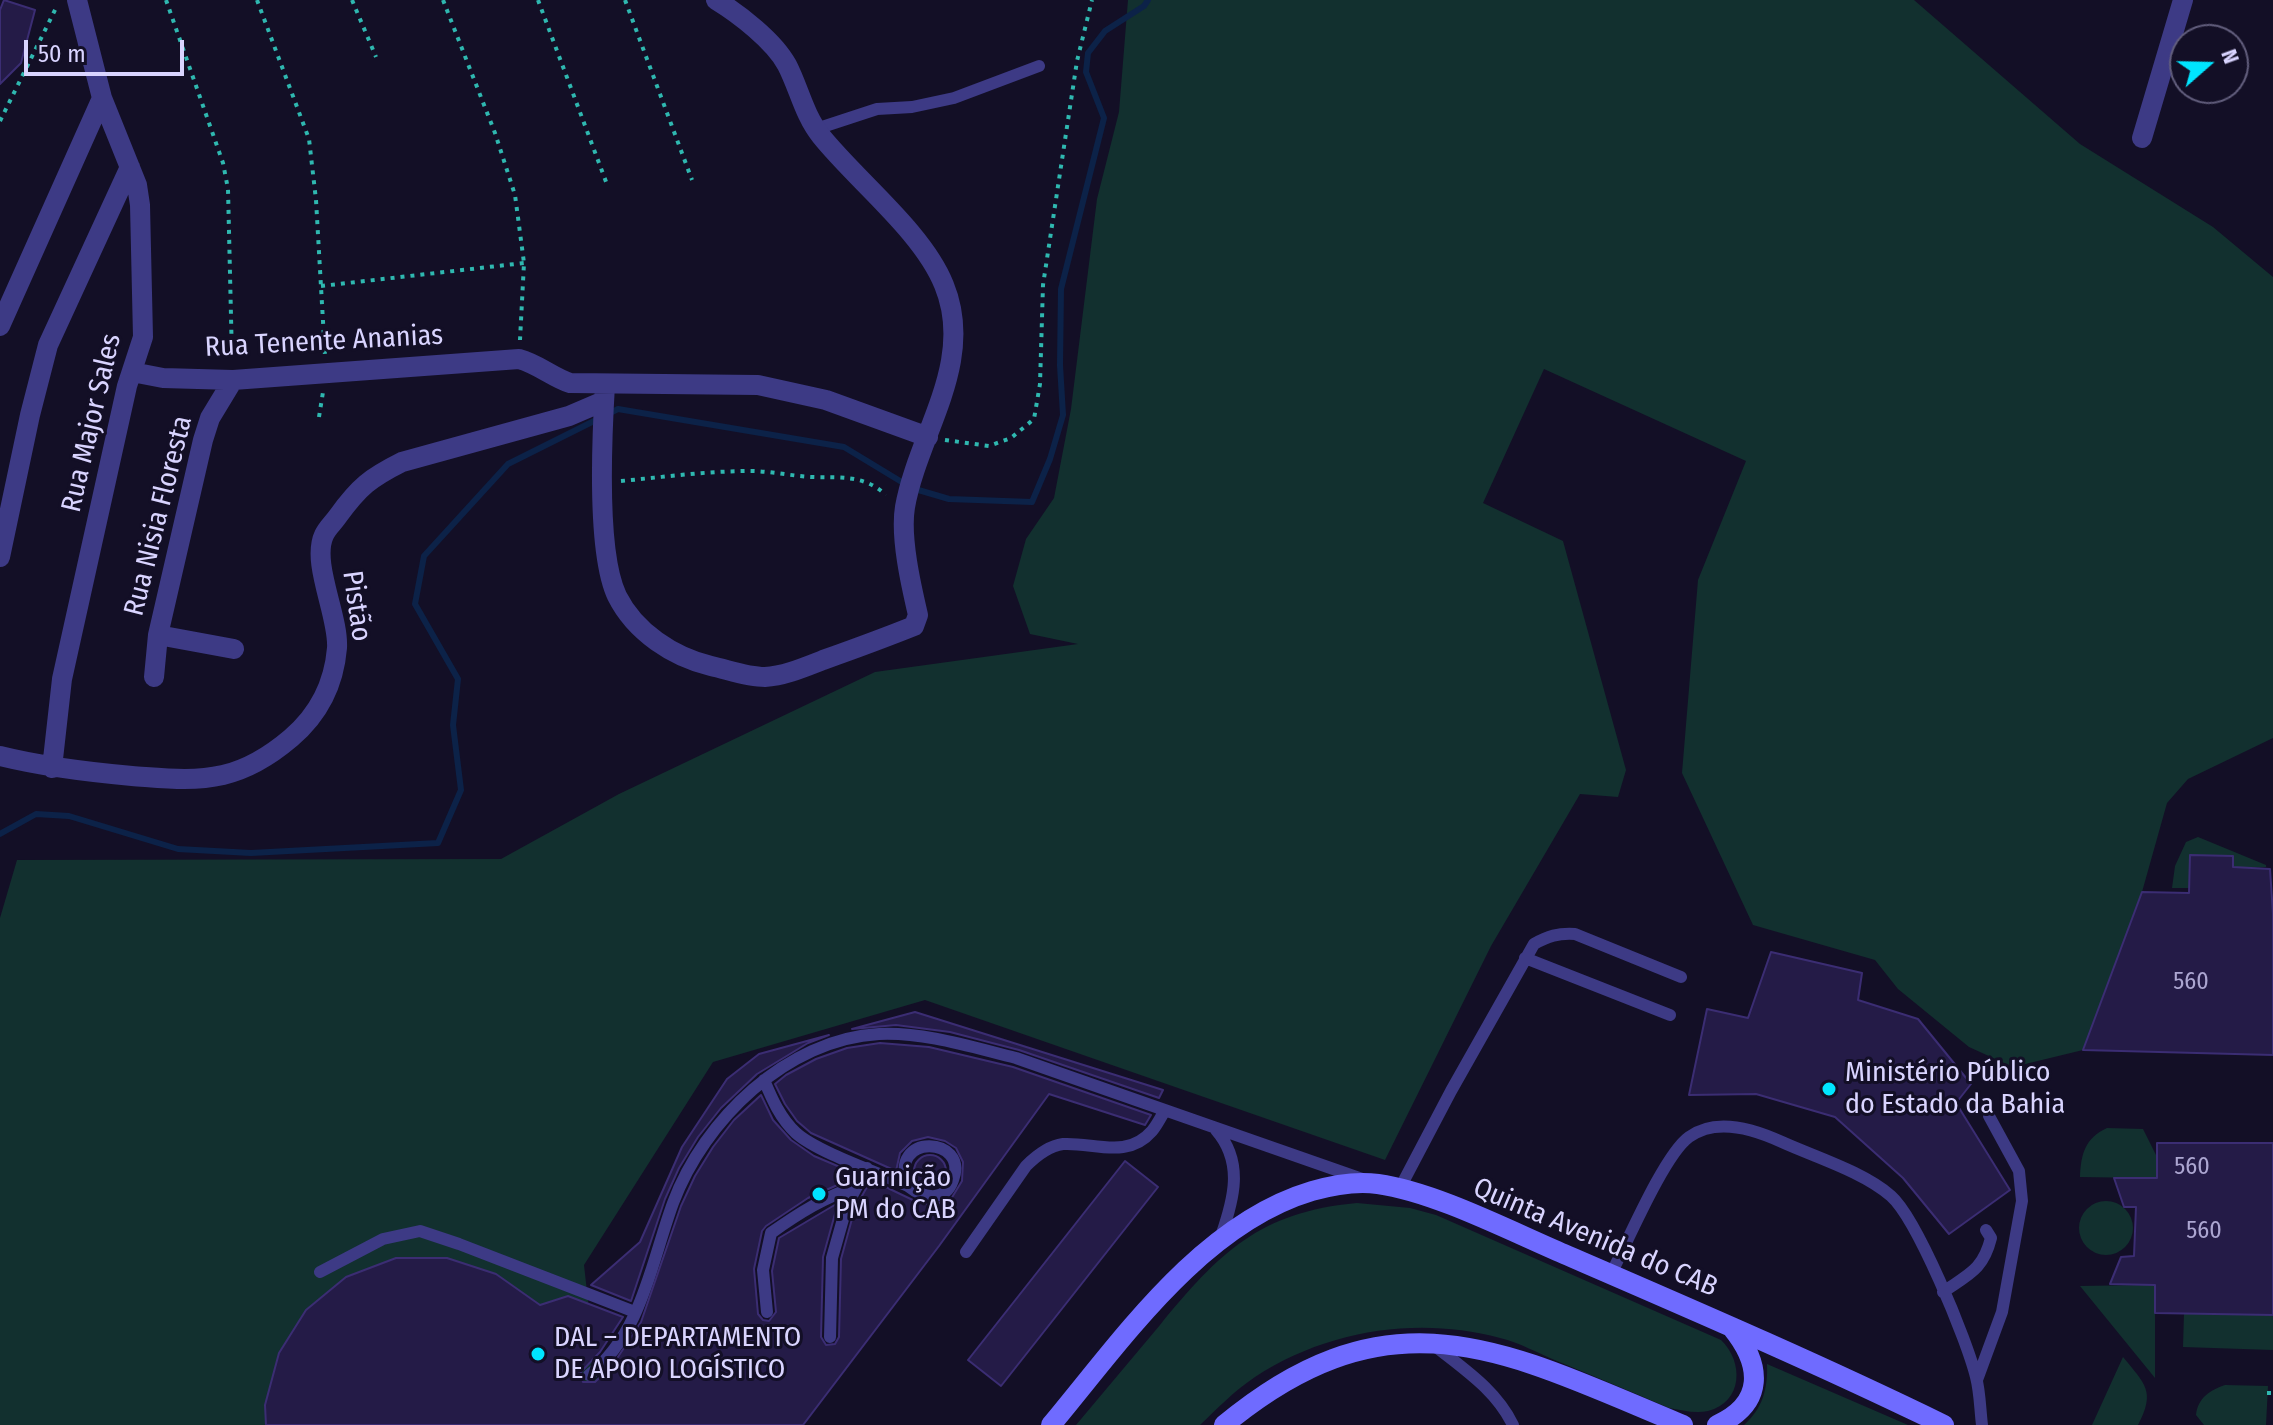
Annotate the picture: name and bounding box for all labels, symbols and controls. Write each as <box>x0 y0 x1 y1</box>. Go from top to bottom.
scale bar <box>28 24 188 74</box>
north arrow <box>2169 24 2249 104</box>
text: 50 m <box>38 40 86 68</box>
text: N <box>2215 45 2245 67</box>
street label: Rua Tenente Ananias <box>204 319 444 365</box>
street label: Rua Major Sales <box>55 331 129 515</box>
street label: Rua Nisia Floresta <box>118 412 200 620</box>
street label: Pistão <box>334 568 378 644</box>
house number: 560 <box>2173 968 2209 996</box>
place label: Ministério Público do Estado da Bahia <box>1845 1056 2065 1122</box>
marker: Ministério Público do Estado da Bahia <box>1820 1080 1838 1098</box>
house number: 560 <box>2174 1153 2210 1181</box>
place label: Guarnição PM do CAB <box>835 1161 956 1227</box>
street label: Quinta Avenida do CAB <box>1468 1171 1722 1305</box>
marker: Guarnição PM do CAB <box>810 1185 828 1203</box>
house number: 560 <box>2186 1217 2222 1245</box>
place label: DAL – DEPARTAMENTO DE APOIO LOGÍSTICO <box>554 1321 801 1387</box>
marker: DAL – DEPARTAMENTO DE APOIO LOGÍSTICO <box>529 1345 547 1363</box>

